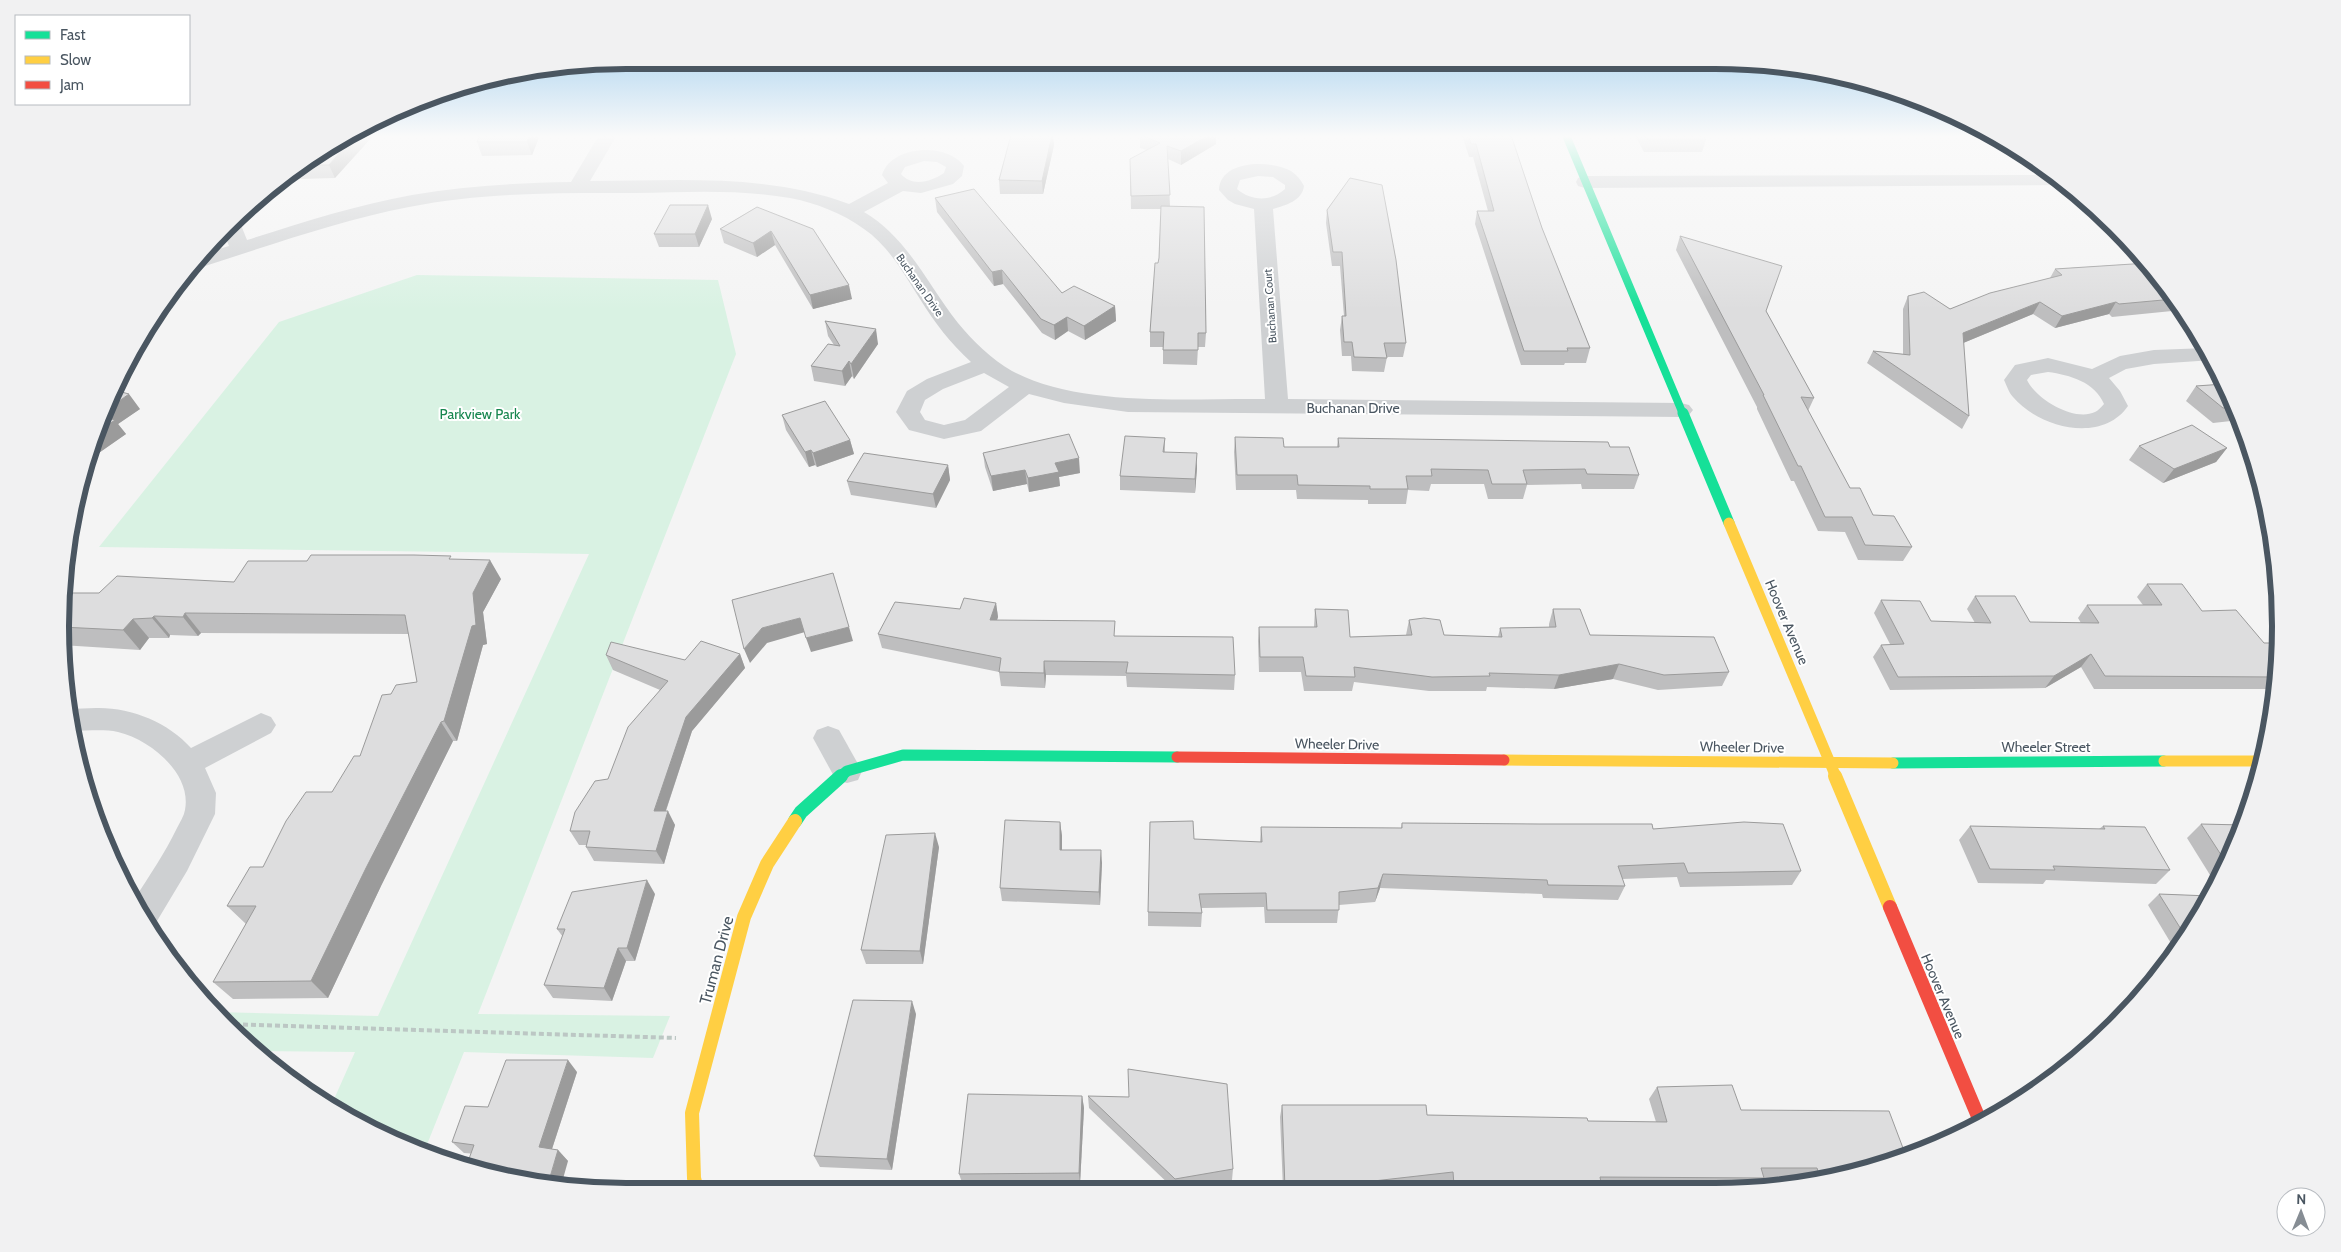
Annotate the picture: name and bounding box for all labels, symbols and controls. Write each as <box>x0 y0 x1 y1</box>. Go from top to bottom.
legend <box>15 15 190 105</box>
text: Fast <box>60 26 85 44</box>
text: Slow <box>60 51 91 69</box>
text: Jam <box>59 76 84 94</box>
street label: Buchanan Drive <box>893 251 947 319</box>
street label: Buchanan Court <box>1260 268 1280 343</box>
street label: Buchanan Drive <box>1306 399 1400 417</box>
park label: Parkview Park <box>440 405 521 423</box>
street label: Hoover Avenue <box>1761 577 1813 667</box>
street label: Wheeler Drive <box>1295 734 1379 754</box>
street label: Wheeler Drive <box>1700 737 1784 757</box>
street label: Wheeler Street <box>2001 738 2091 756</box>
street label: Truman Drive <box>696 914 737 1006</box>
street label: Hoover Avenue <box>1917 951 1969 1041</box>
north arrow <box>2276 1187 2326 1237</box>
text: N <box>2296 1190 2306 1208</box>

